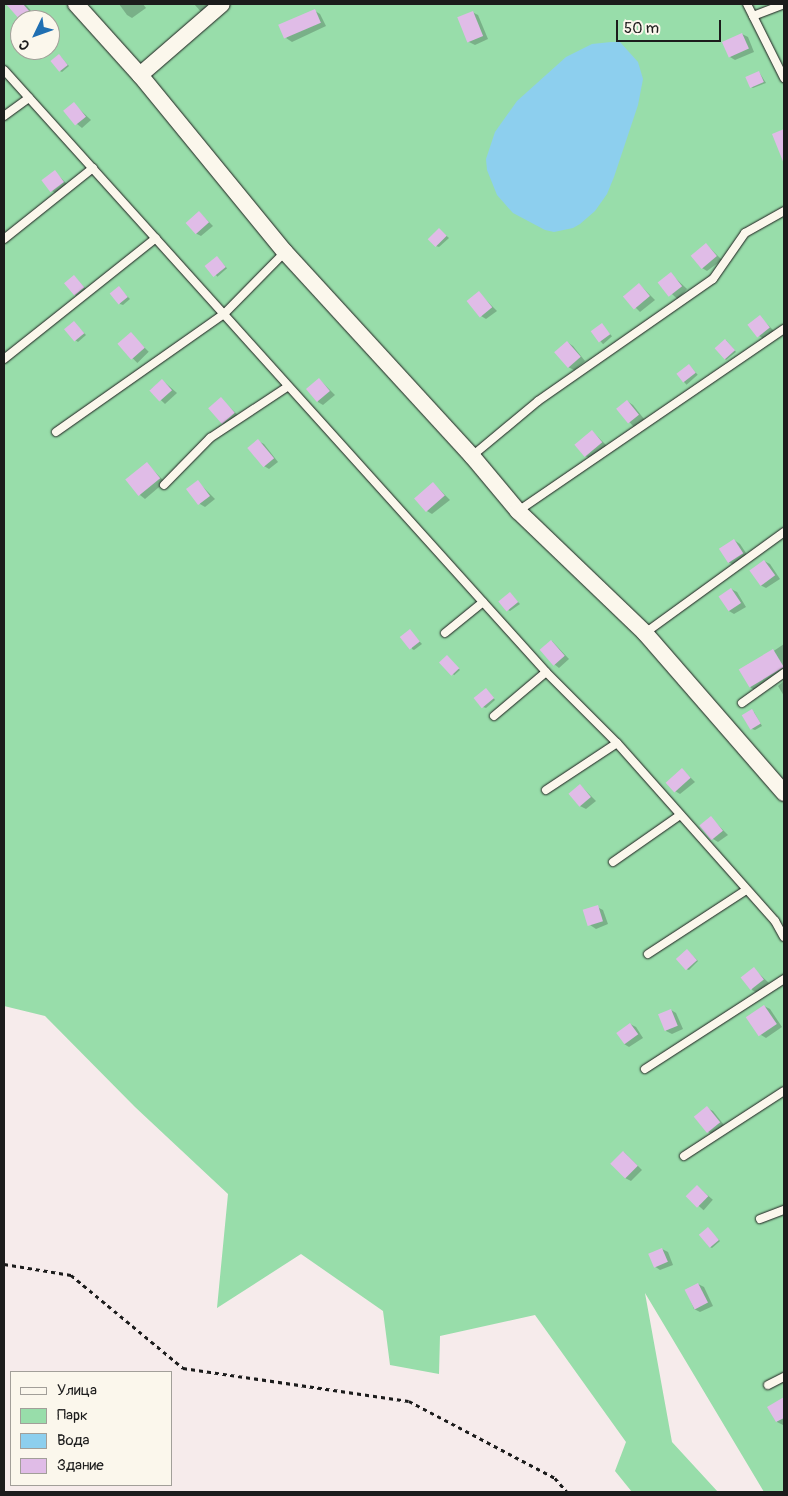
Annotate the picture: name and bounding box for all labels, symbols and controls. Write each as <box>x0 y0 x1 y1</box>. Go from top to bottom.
north arrow <box>10 10 60 60</box>
scale bar <box>618 10 723 42</box>
text: 50 m <box>624 19 659 38</box>
text: С <box>15 36 33 54</box>
legend <box>10 1371 172 1486</box>
text: Улица <box>57 1381 97 1400</box>
text: Парк <box>57 1406 88 1425</box>
text: Вода <box>57 1431 90 1450</box>
text: Здание <box>57 1456 104 1475</box>

